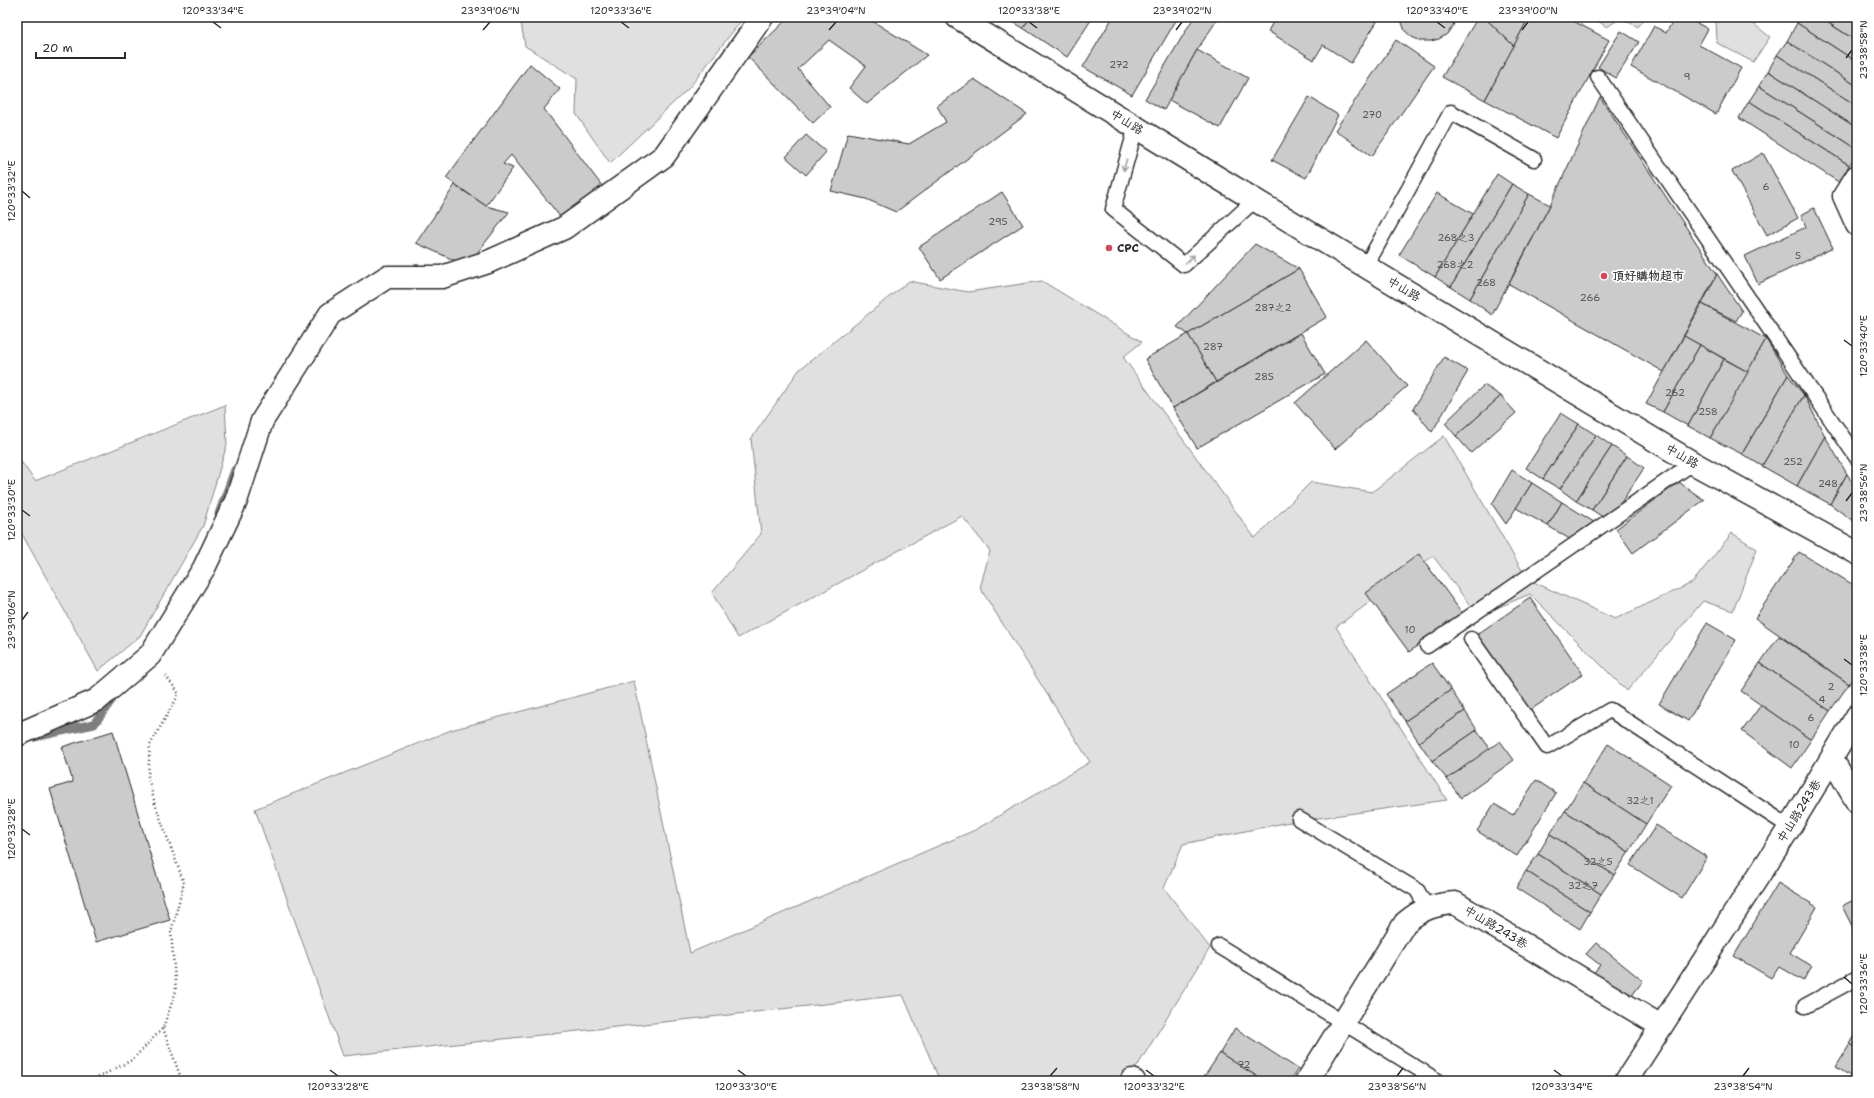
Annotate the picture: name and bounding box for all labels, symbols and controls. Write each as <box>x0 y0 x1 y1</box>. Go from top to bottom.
text: 120°33'34"E <box>182 4 244 17</box>
text: 23°39'06"N <box>460 4 520 17</box>
text: 120°33'36"E <box>590 4 652 17</box>
text: 23°39'04"N <box>806 4 866 17</box>
text: 120°33'38"E <box>998 4 1060 17</box>
text: 23°39'02"N <box>1152 4 1212 17</box>
text: 120°33'40"E <box>1406 4 1468 17</box>
text: 23°39'00"N <box>1498 4 1558 17</box>
text: 23°38'58"N <box>1857 20 1870 80</box>
scale bar <box>36 34 125 60</box>
text: 20 m <box>42 40 73 56</box>
house number: 272 <box>1109 58 1129 71</box>
house number: 9 <box>1684 70 1691 83</box>
street label: 中山路 <box>1107 106 1147 138</box>
house number: 270 <box>1362 108 1382 121</box>
one-way arrow <box>1121 158 1129 171</box>
text: 120°33'32"E <box>5 160 18 222</box>
house number: 6 <box>1763 180 1770 193</box>
house number: 295 <box>988 215 1008 228</box>
house number: 268之3 <box>1437 231 1475 244</box>
place label: CPC <box>1117 240 1139 256</box>
marker: CPC <box>1104 243 1114 253</box>
house number: 5 <box>1795 249 1801 262</box>
one-way arrow <box>1185 254 1195 264</box>
house number: 268之2 <box>1436 258 1474 271</box>
place label: 頂好購物超市 <box>1612 268 1684 284</box>
marker: 頂好購物超市 <box>1599 271 1609 281</box>
street label: 中山路 <box>1384 273 1424 305</box>
house number: 268 <box>1476 276 1496 289</box>
house number: 266 <box>1580 291 1600 304</box>
house number: 287之2 <box>1254 301 1292 314</box>
text: 120°33'40"E <box>1857 315 1870 377</box>
house number: 287 <box>1203 340 1223 353</box>
house number: 285 <box>1254 370 1274 383</box>
house number: 262 <box>1665 386 1685 399</box>
house number: 258 <box>1698 405 1718 418</box>
street label: 中山路 <box>1662 440 1702 472</box>
house number: 252 <box>1783 455 1803 468</box>
text: 23°38'56"N <box>1857 464 1870 522</box>
house number: 248 <box>1818 477 1838 490</box>
text: 120°33'30"E <box>5 479 18 541</box>
text: 23°39'06"N <box>5 590 18 650</box>
house number: 10 <box>1405 623 1415 636</box>
text: 120°33'38"E <box>1857 634 1870 696</box>
house number: 2 <box>1828 680 1835 693</box>
house number: 4 <box>1819 693 1826 706</box>
house number: 6 <box>1808 711 1815 724</box>
house number: 10 <box>1789 738 1799 751</box>
street label: 中山路243巷 <box>1773 776 1825 846</box>
house number: 32之1 <box>1626 794 1654 807</box>
text: 120°33'28"E <box>5 798 18 860</box>
house number: 32之5 <box>1583 855 1613 868</box>
house number: 32之7 <box>1568 879 1598 892</box>
street label: 中山路243巷 <box>1461 902 1531 952</box>
text: 120°33'36"E <box>1857 953 1870 1015</box>
house number: 72 <box>1237 1058 1251 1071</box>
text: 120°33'28"E <box>307 1080 369 1093</box>
text: 120°33'30"E <box>715 1080 777 1093</box>
text: 23°38'58"N <box>1020 1080 1080 1093</box>
text: 120°33'32"E <box>1123 1080 1185 1093</box>
text: 23°38'56"N <box>1368 1080 1426 1093</box>
text: 120°33'34"E <box>1531 1080 1593 1093</box>
text: 23°38'54"N <box>1713 1080 1773 1093</box>

